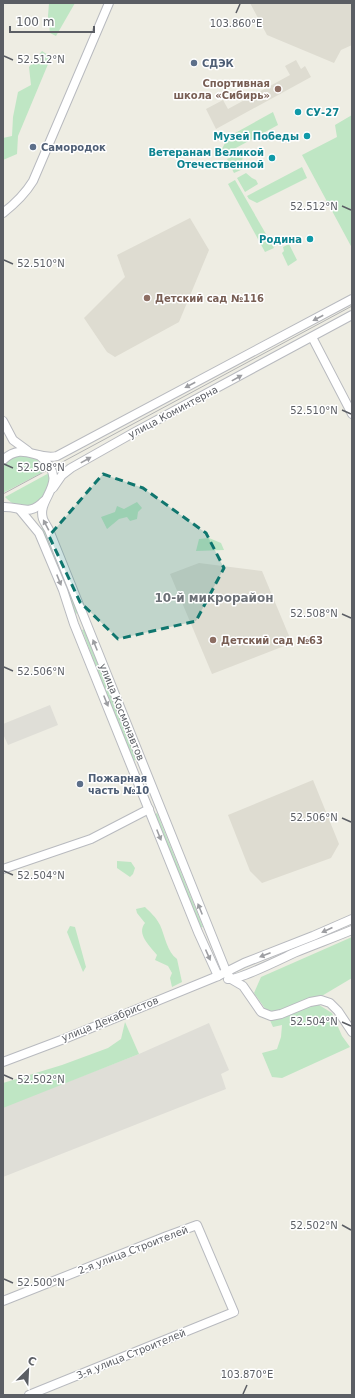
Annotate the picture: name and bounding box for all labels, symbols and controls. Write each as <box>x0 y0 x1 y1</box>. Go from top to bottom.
scale bar <box>10 8 94 34</box>
text: 100 m <box>16 15 54 29</box>
text: 103.860°E <box>210 18 262 29</box>
text: 52.512°N <box>17 54 65 65</box>
marker: СДЭК <box>189 58 199 68</box>
place label: СДЭК <box>202 58 235 69</box>
place label: Спортивная школа «Сибирь» <box>173 78 270 101</box>
marker: Спортивная школа «Сибирь» <box>273 84 283 94</box>
marker: СУ-27 <box>293 107 303 117</box>
place label: СУ-27 <box>306 107 339 118</box>
place label: Музей Победы <box>213 131 299 142</box>
marker: Музей Победы <box>302 131 312 141</box>
marker: Самородок <box>28 142 38 152</box>
place label: Самородок <box>41 142 106 153</box>
place label: Ветеранам Великой Отечественной <box>148 147 264 170</box>
marker: Ветеранам Великой Отечественной <box>267 153 277 163</box>
text: 52.512°N <box>290 201 338 212</box>
place label: Родина <box>259 234 302 245</box>
marker: Родина <box>305 234 315 244</box>
text: 52.510°N <box>17 258 65 269</box>
marker: Детский сад №116 <box>142 293 152 303</box>
place label: Детский сад №116 <box>155 293 264 304</box>
one-way arrow <box>312 315 323 321</box>
one-way arrow <box>231 374 243 381</box>
one-way arrow <box>184 382 196 388</box>
street label: улица Коминтерна <box>126 384 220 440</box>
text: 52.510°N <box>290 405 338 416</box>
one-way arrow <box>80 456 92 463</box>
text: 52.508°N <box>17 462 65 473</box>
one-way arrow <box>43 519 49 531</box>
one-way arrow <box>56 574 62 586</box>
district label: 10-й микрорайон <box>154 591 274 605</box>
text: 52.508°N <box>290 608 338 619</box>
marker: Детский сад №63 <box>208 635 218 645</box>
place label: Детский сад №63 <box>221 635 323 646</box>
one-way arrow <box>91 639 97 651</box>
street label: улица Космонавтов <box>97 662 147 762</box>
text: 52.506°N <box>17 666 65 677</box>
one-way arrow <box>102 695 109 707</box>
place label: Пожарная часть №10 <box>88 773 149 796</box>
marker: Пожарная часть №10 <box>75 779 85 789</box>
text: 52.506°N <box>290 812 338 823</box>
one-way arrow <box>157 829 163 841</box>
text: 52.504°N <box>17 870 65 881</box>
one-way arrow <box>197 903 203 914</box>
one-way arrow <box>321 927 332 933</box>
one-way arrow <box>205 949 211 961</box>
one-way arrow <box>258 952 270 958</box>
street label: улица Декабристов <box>60 994 160 1043</box>
text: 52.504°N <box>290 1016 338 1027</box>
text: 52.502°N <box>17 1074 65 1085</box>
text: 52.502°N <box>290 1220 338 1231</box>
street label: 2-я улица Строителей <box>76 1224 190 1276</box>
text: 52.500°N <box>17 1277 65 1288</box>
street label: 3-я улица Строителей <box>75 1327 187 1381</box>
north arrow <box>8 1350 48 1390</box>
text: С <box>26 1354 38 1369</box>
text: 103.870°E <box>221 1369 273 1380</box>

